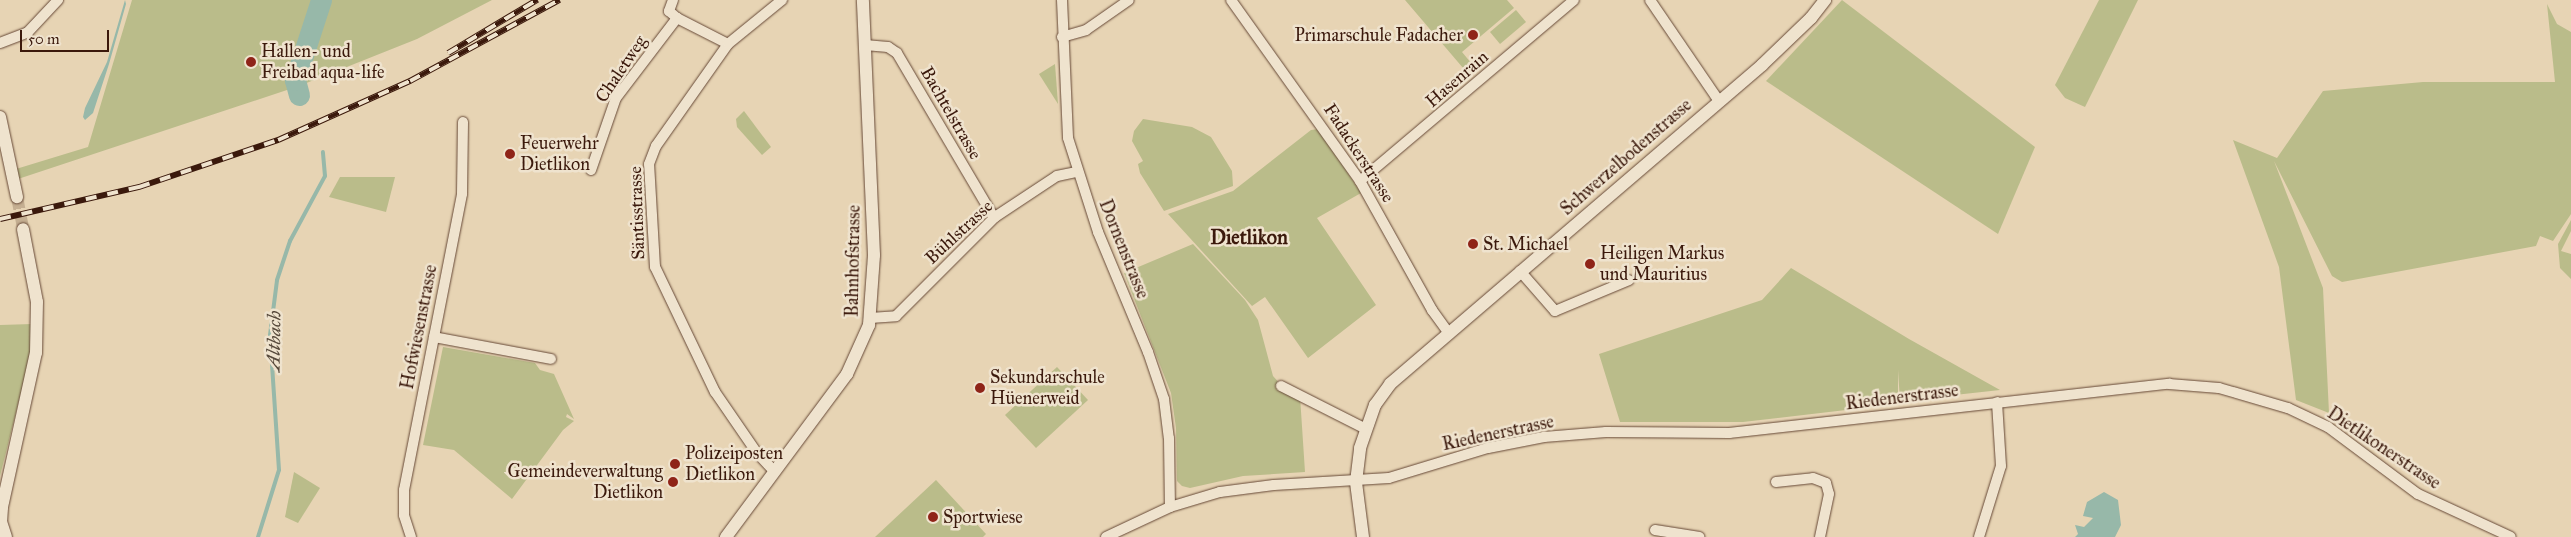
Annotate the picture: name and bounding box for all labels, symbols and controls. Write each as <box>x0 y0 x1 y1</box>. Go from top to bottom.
scale bar <box>22 20 111 52</box>
place label: Primarschule Fadacher <box>1294 24 1463 46</box>
marker: Primarschule Fadacher <box>1467 29 1479 41</box>
text: 50 m <box>28 30 60 48</box>
street label: Chaletweg <box>591 31 651 107</box>
place label: Hallen- und Freibad aqua-life <box>261 41 385 84</box>
street label: Hasenrain <box>1421 46 1493 112</box>
marker: Hallen- und Freibad aqua-life <box>245 56 257 68</box>
street label: Bachtelstrasse <box>916 63 986 163</box>
street label: Schwerzelbodenstrasse <box>1556 94 1696 220</box>
street label: Fadackerstrasse <box>1319 100 1399 206</box>
place label: Feuerwehr Dietlikon <box>520 133 599 176</box>
marker: Feuerwehr Dietlikon <box>504 148 516 160</box>
street label: Säntisstrasse <box>625 166 649 260</box>
street label: Bühlstrasse <box>921 195 997 269</box>
street label: Dornenstrasse <box>1094 196 1154 302</box>
street label: Bahnhofstrasse <box>841 205 865 317</box>
district label: Dietlikon <box>1210 225 1288 249</box>
place label: St. Michael <box>1483 233 1568 255</box>
marker: St. Michael <box>1467 238 1479 250</box>
place label: Heiligen Markus und Mauritius <box>1600 243 1724 286</box>
marker: Heiligen Markus und Mauritius <box>1584 258 1596 270</box>
street label: Hofwiesenstrasse <box>396 263 442 391</box>
water label: Altbach <box>262 311 286 371</box>
place label: Sekundarschule Hüenerweid <box>990 367 1105 409</box>
street label: Riedenerstrasse <box>1844 379 1960 415</box>
marker: Sekundarschule Hüenerweid <box>974 382 986 394</box>
street label: Dietlikonerstrasse <box>2323 402 2445 494</box>
street label: Riedenerstrasse <box>1440 411 1556 455</box>
place label: Polizeiposten Dietlikon <box>685 443 783 486</box>
marker: Polizeiposten Dietlikon <box>669 458 681 470</box>
place label: Gemeindeverwaltung Dietlikon <box>508 461 663 504</box>
marker: Gemeindeverwaltung Dietlikon <box>667 476 679 488</box>
place label: Sportwiese <box>943 506 1023 528</box>
marker: Sportwiese <box>927 511 939 523</box>

